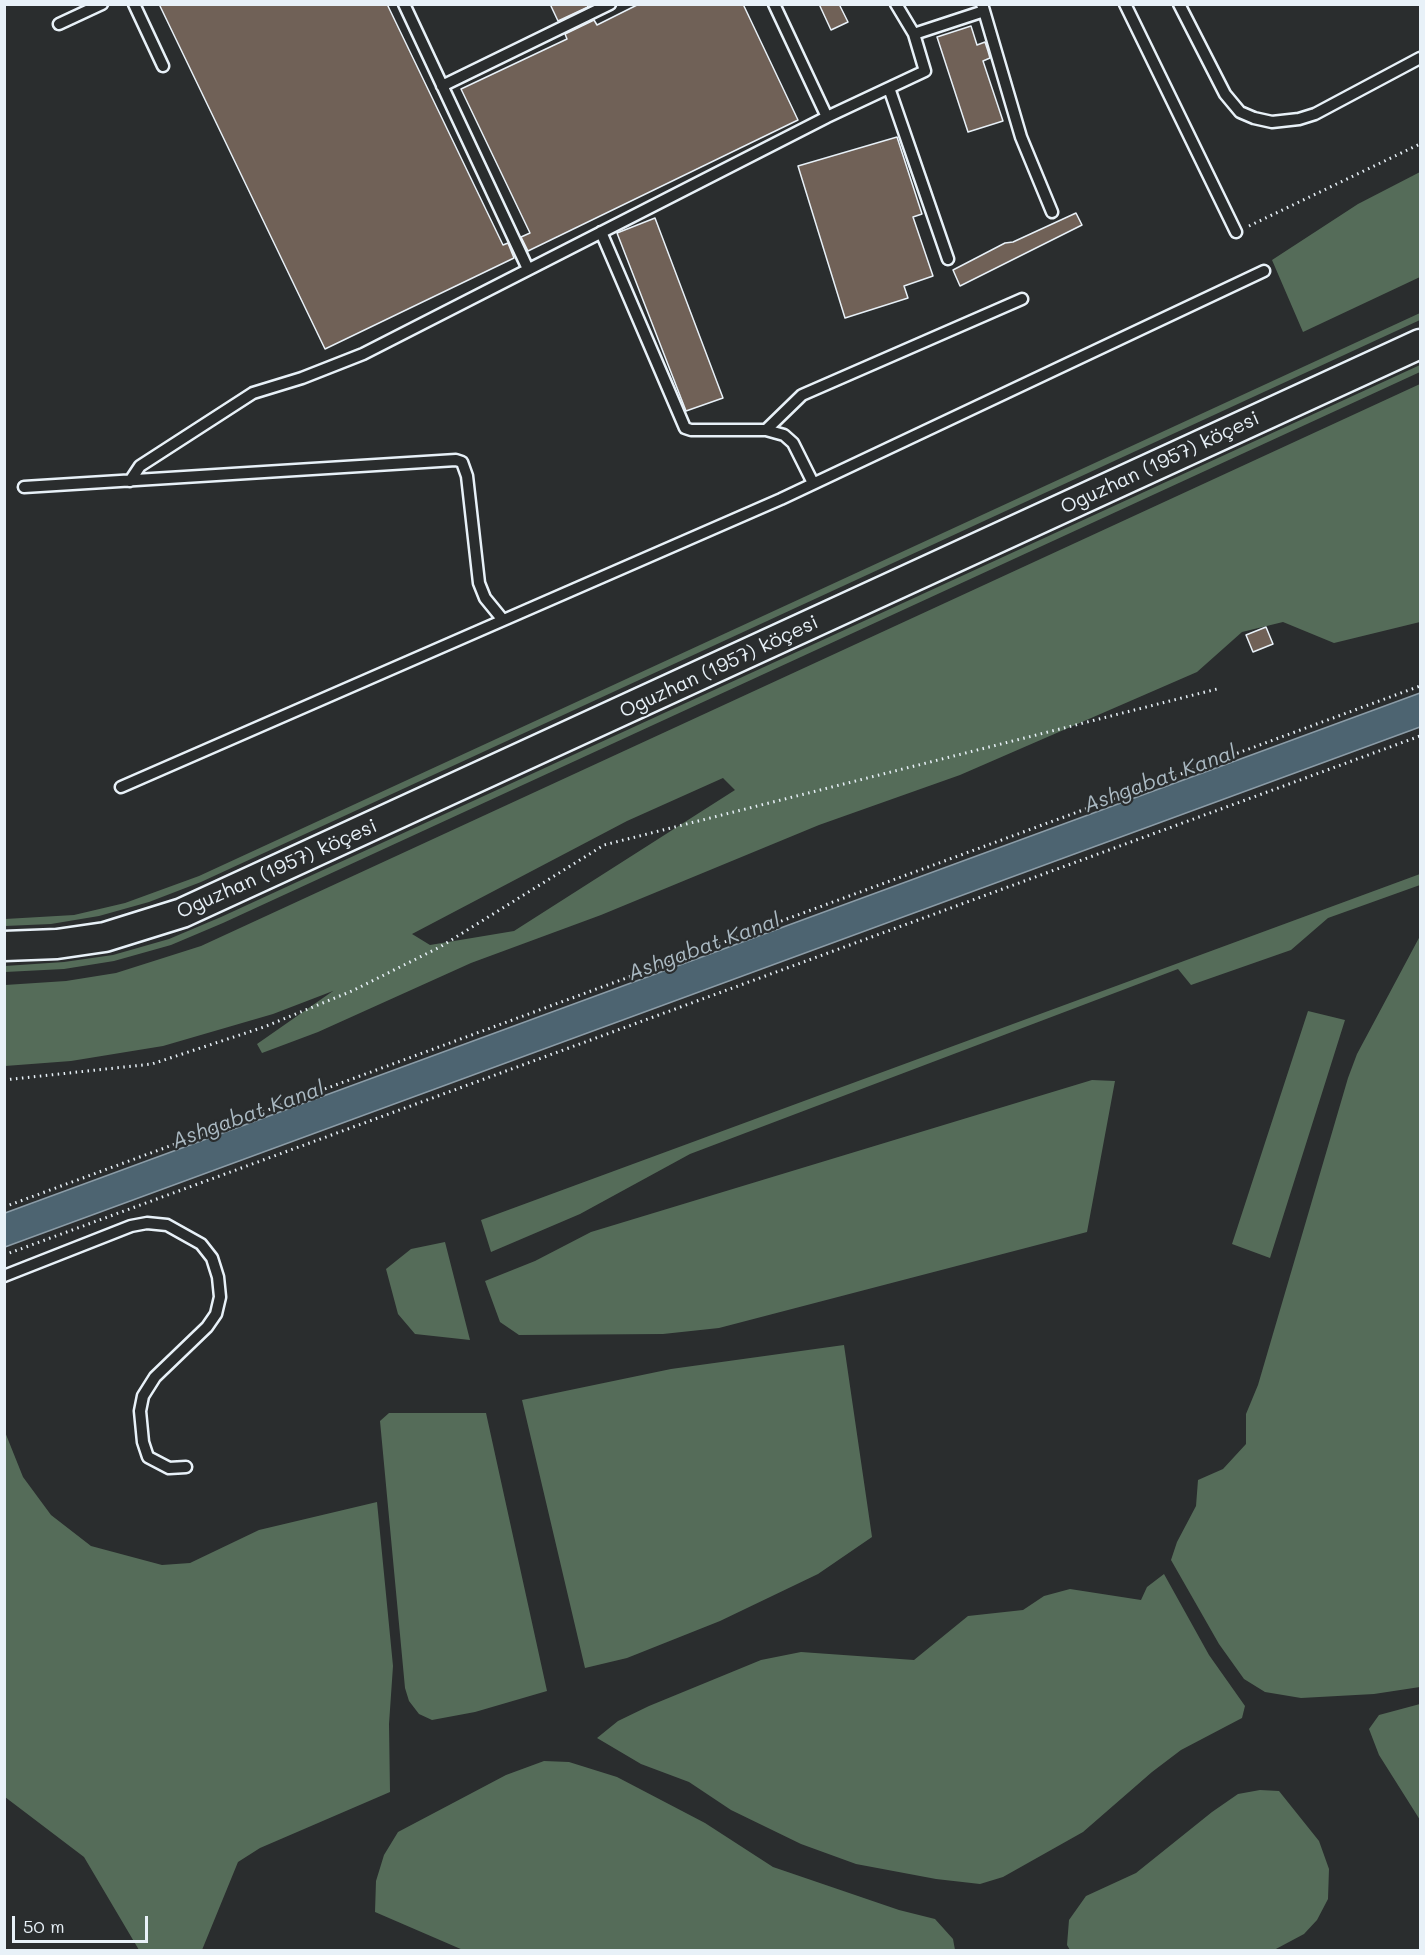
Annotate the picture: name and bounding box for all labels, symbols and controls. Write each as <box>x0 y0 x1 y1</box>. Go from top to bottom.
street label: Oguzhan (1957) köçesi <box>1057 406 1263 520</box>
street label: Oguzhan (1957) köçesi <box>616 610 822 724</box>
water label: Ashgabat Kanal <box>1080 740 1240 818</box>
street label: Oguzhan (1957) köçesi <box>173 814 381 924</box>
water label: Ashgabat Kanal <box>624 908 784 986</box>
water label: Ashgabat Kanal <box>168 1076 328 1154</box>
scale bar <box>15 1904 152 1942</box>
text: 50 m <box>23 1914 65 1938</box>

